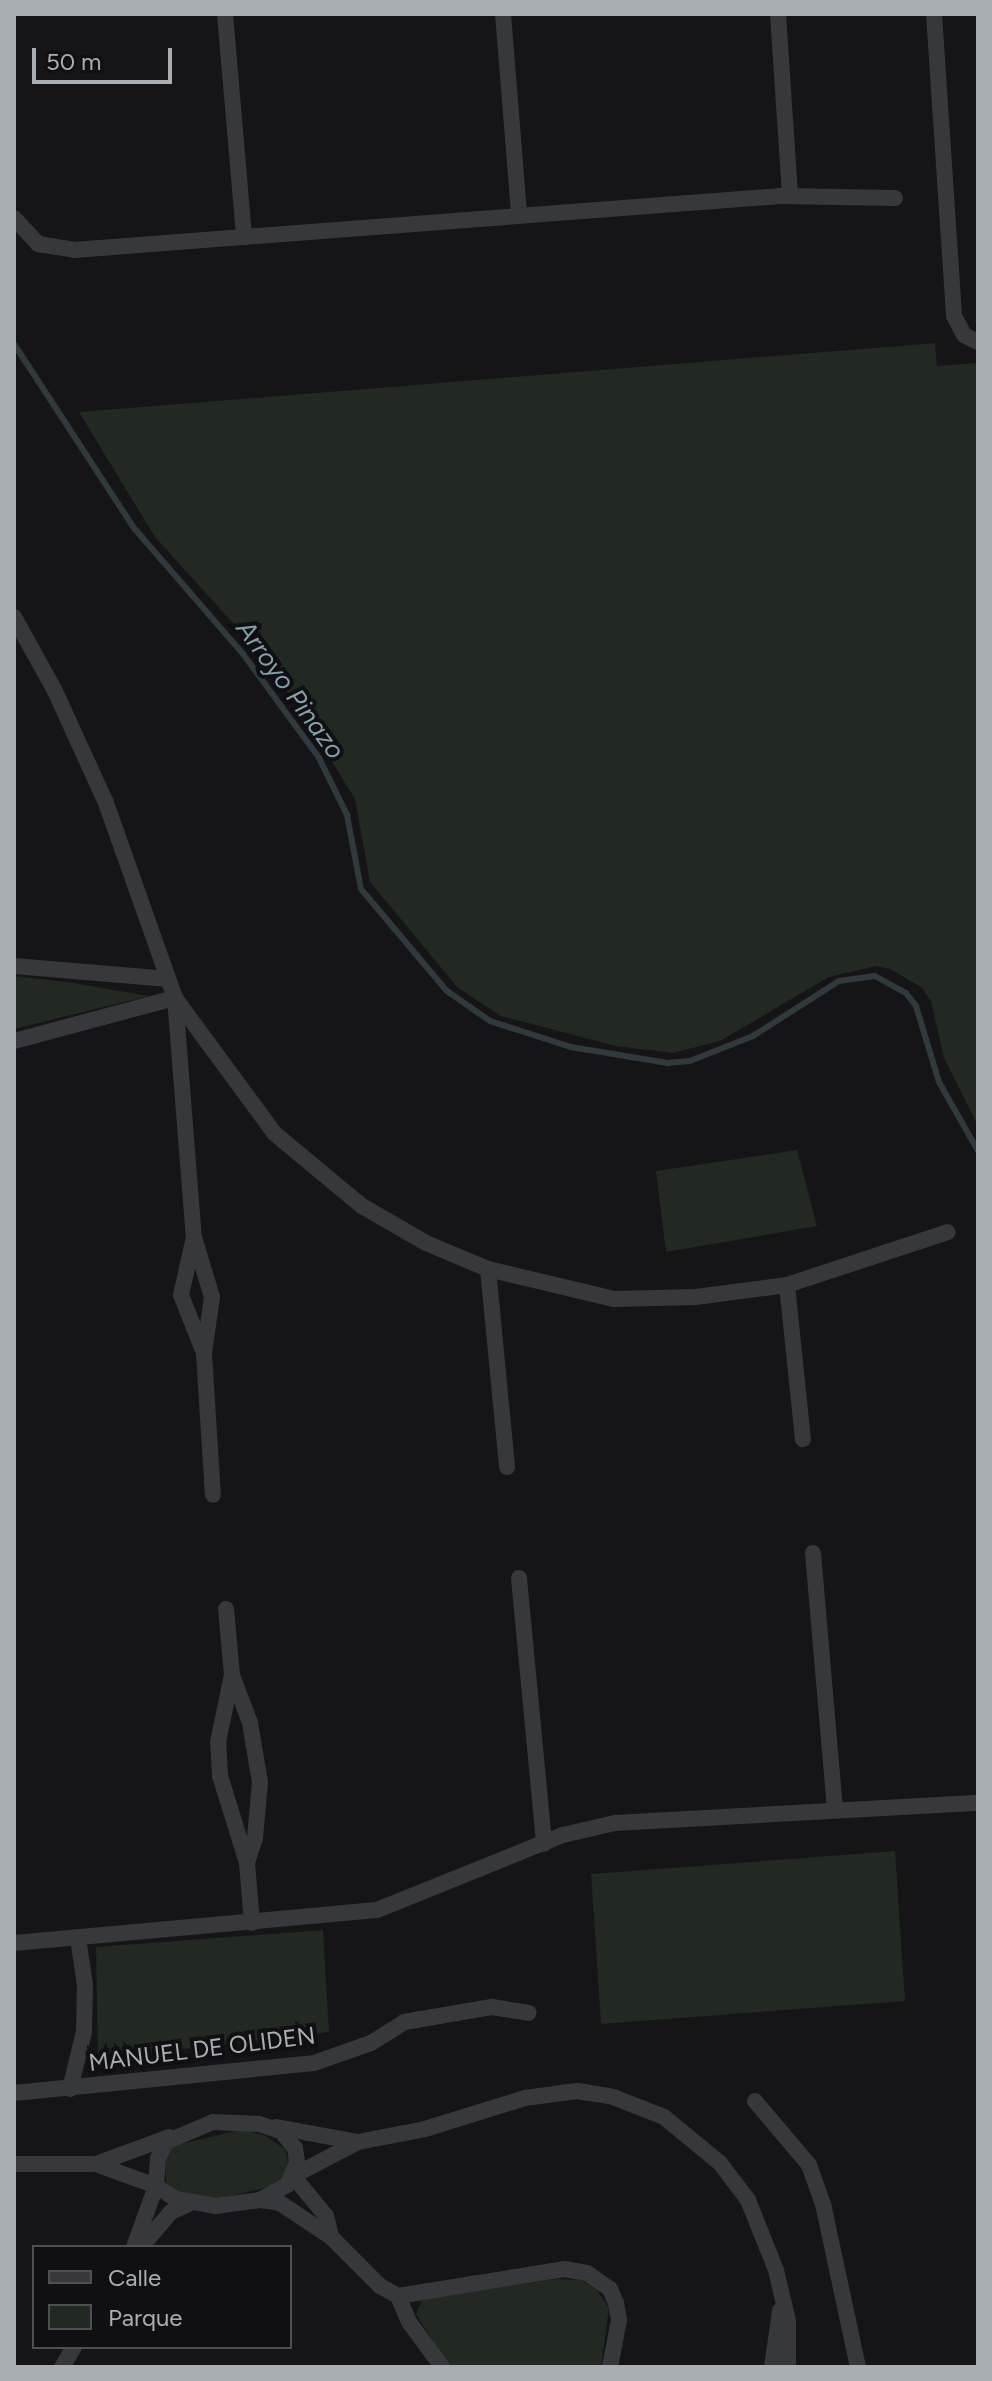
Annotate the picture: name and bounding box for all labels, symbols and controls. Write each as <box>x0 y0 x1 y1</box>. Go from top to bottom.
scale bar <box>36 32 176 82</box>
text: 50 m <box>46 47 102 76</box>
water label: Arroyo Pinazo <box>229 615 351 765</box>
street label: MANUEL DE OLIDEN <box>87 2021 317 2077</box>
legend <box>32 2245 292 2349</box>
text: Calle <box>108 2263 161 2292</box>
text: Parque <box>108 2303 182 2332</box>

